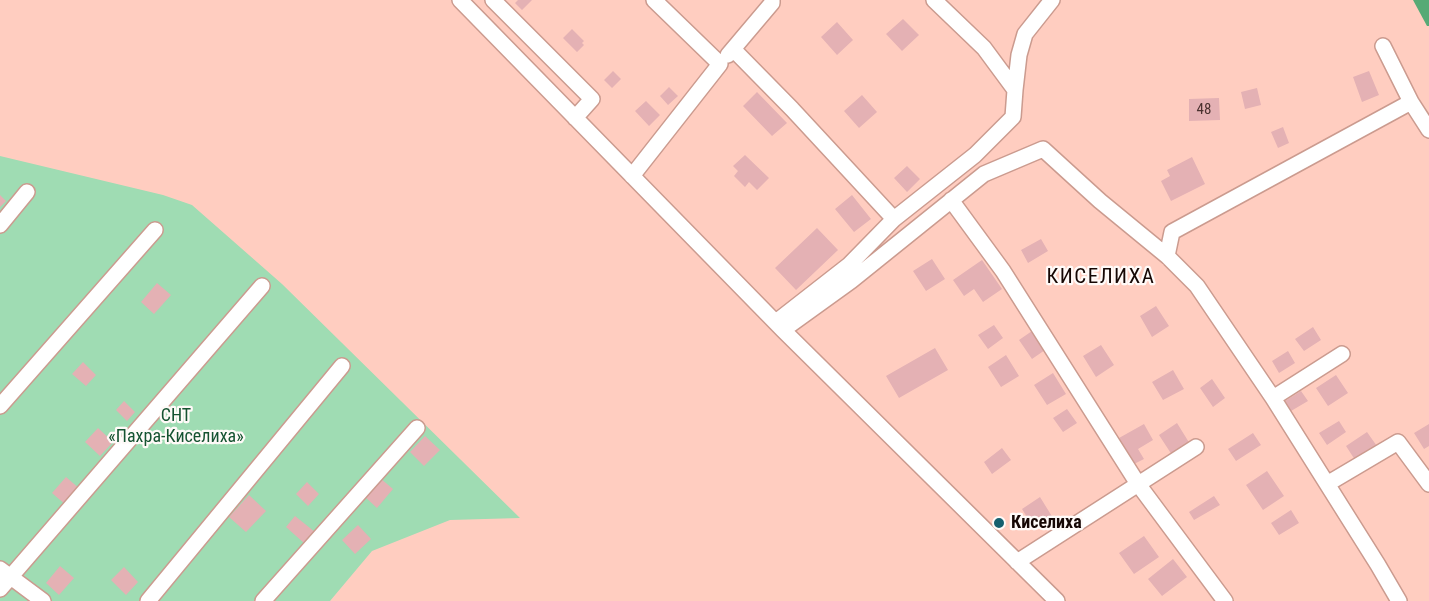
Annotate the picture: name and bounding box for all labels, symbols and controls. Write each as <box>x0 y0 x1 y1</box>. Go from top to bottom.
house number: 48 <box>1197 101 1211 119</box>
district label: КИСЕЛИХА <box>1047 265 1155 291</box>
park label: СНТ «Пахра-Киселиха» <box>108 405 244 448</box>
place label: Киселиха <box>1011 512 1082 534</box>
marker: Киселиха <box>992 516 1006 530</box>

